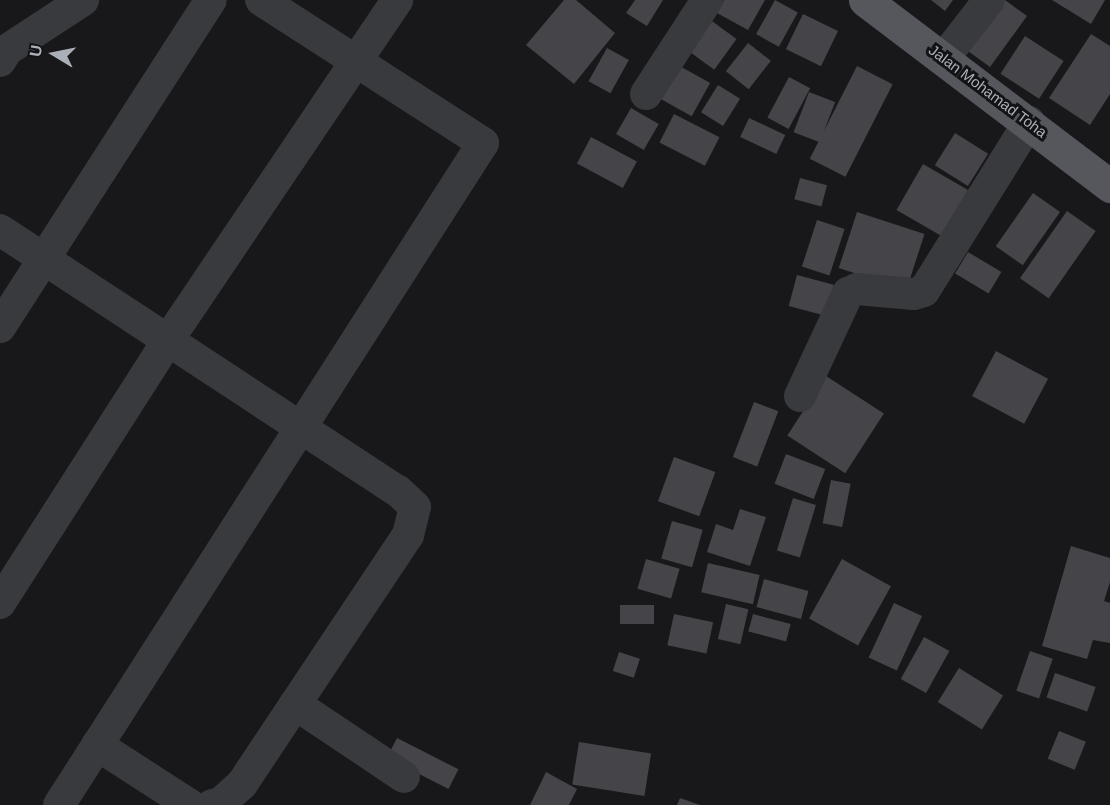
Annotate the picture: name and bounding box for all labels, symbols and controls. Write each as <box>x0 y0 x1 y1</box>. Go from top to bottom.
north arrow <box>24 24 84 84</box>
street label: Jalan Mohamad Toha <box>925 41 1051 141</box>
text: U <box>26 44 45 58</box>

